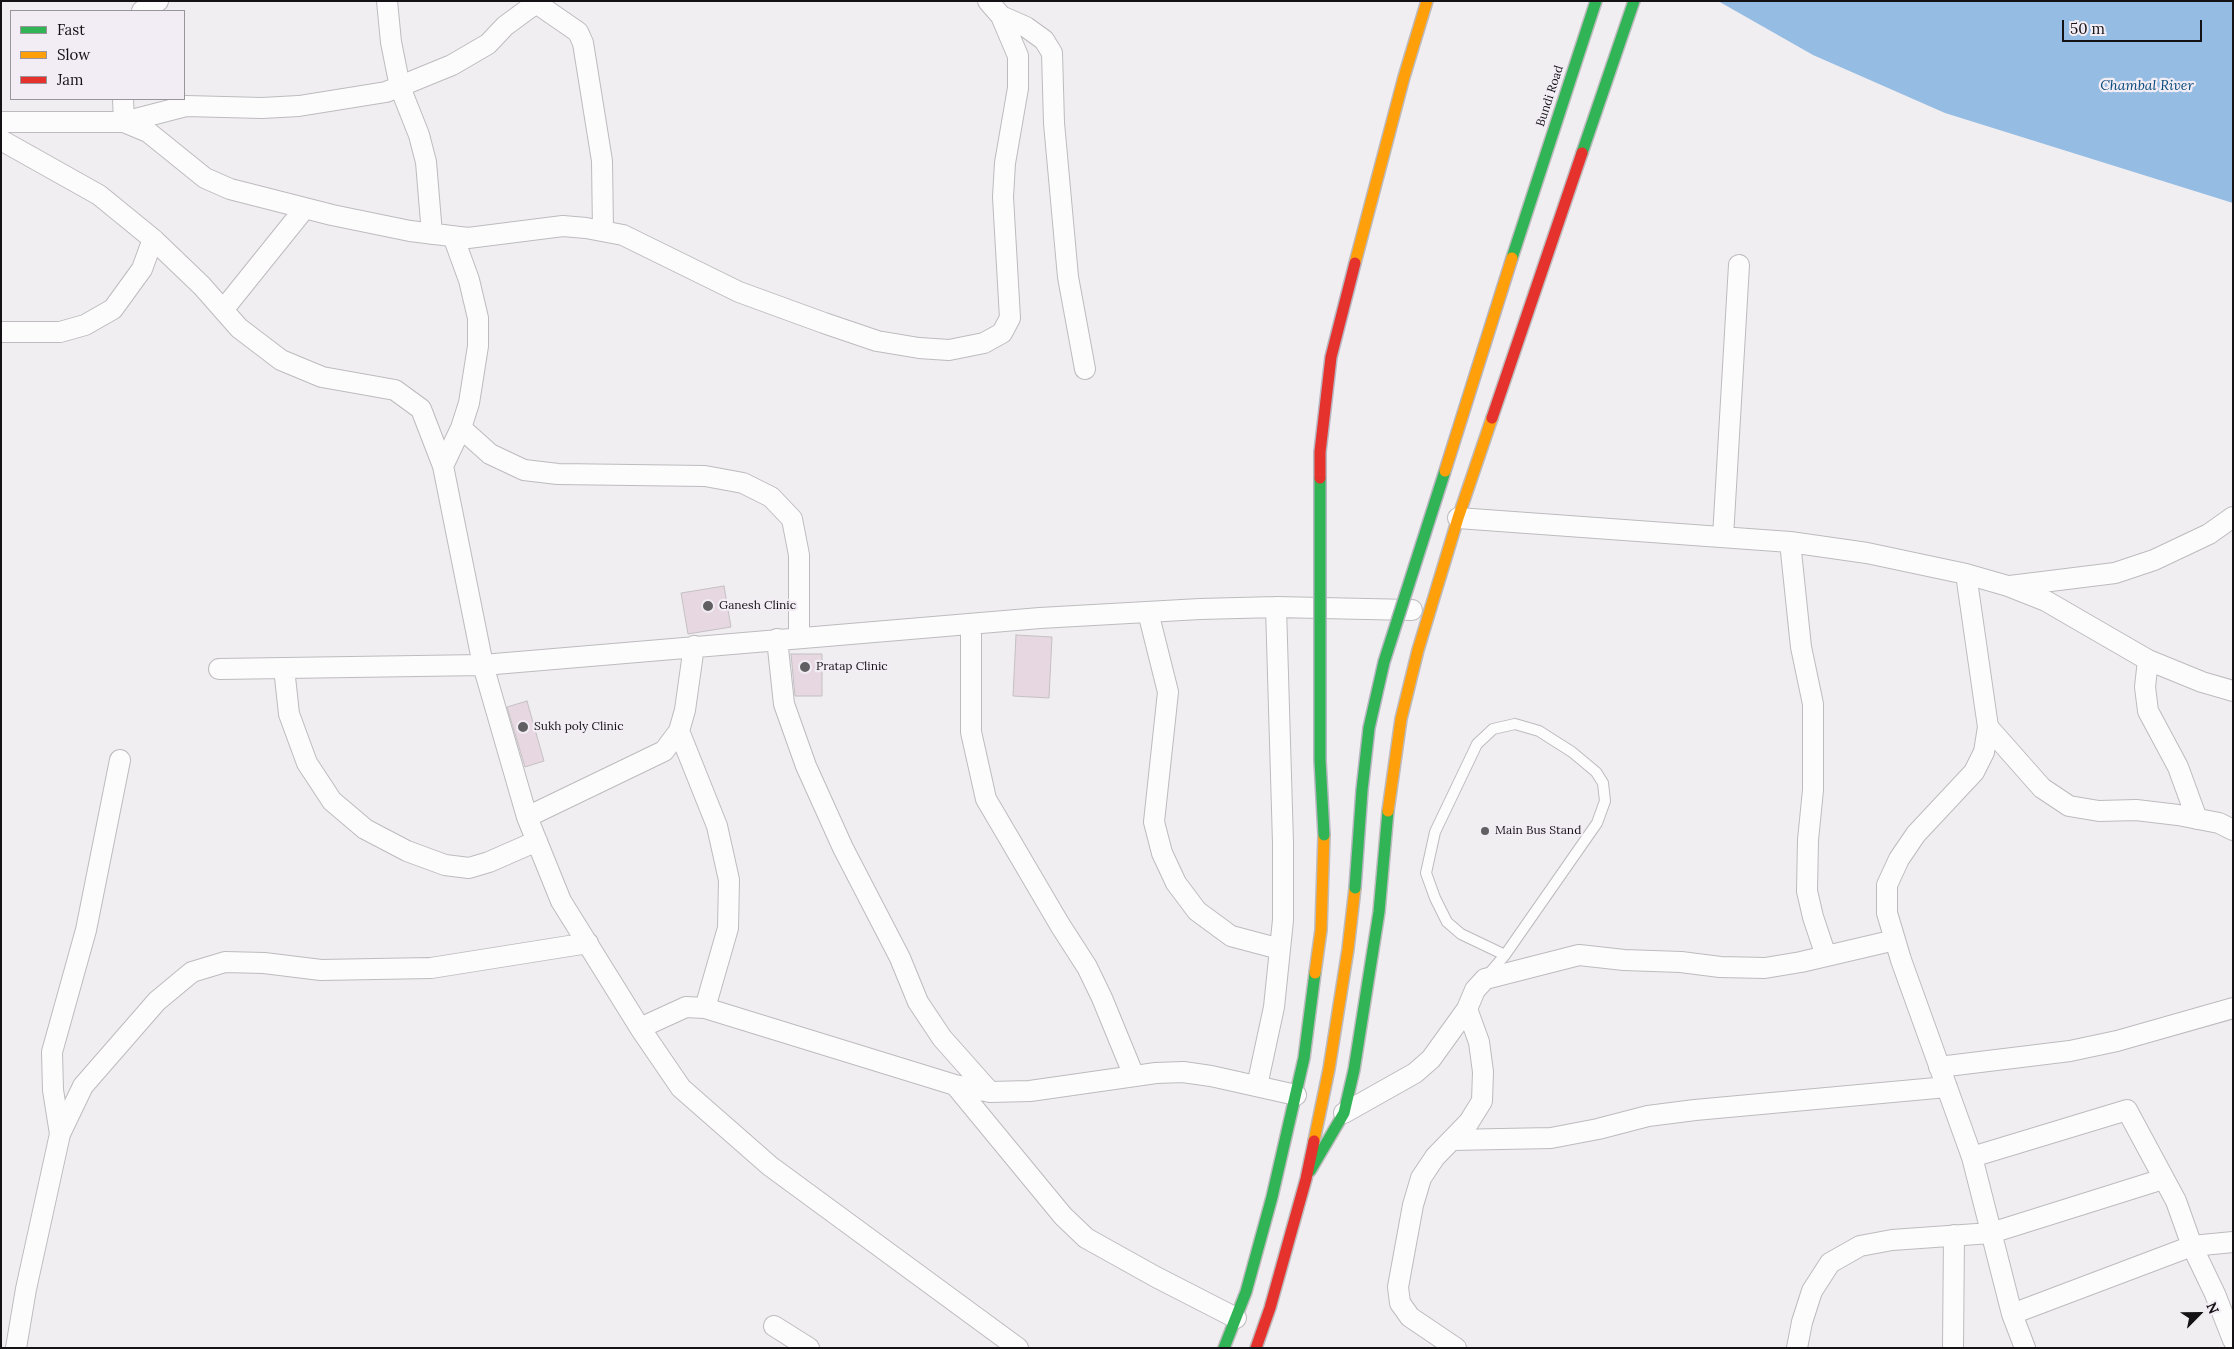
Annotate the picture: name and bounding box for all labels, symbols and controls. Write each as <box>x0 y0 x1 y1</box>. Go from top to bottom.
legend <box>10 10 185 100</box>
scale bar <box>2064 10 2204 42</box>
text: 50 m <box>2070 19 2105 38</box>
text: Fast <box>57 20 85 39</box>
text: Slow <box>57 45 90 64</box>
street label: Bundi Road <box>1533 64 1567 128</box>
text: Jam <box>57 70 84 89</box>
water label: Chambal River <box>2100 78 2194 94</box>
marker: Ganesh Clinic <box>701 599 715 613</box>
place label: Ganesh Clinic <box>719 599 796 613</box>
marker: Pratap Clinic <box>798 660 812 674</box>
place label: Pratap Clinic <box>816 660 888 674</box>
marker: Sukh poly Clinic <box>516 720 530 734</box>
place label: Sukh poly Clinic <box>534 720 624 734</box>
place label: Main Bus Stand <box>1495 824 1581 838</box>
marker: Main Bus Stand <box>1479 825 1491 837</box>
north arrow <box>2174 1289 2224 1339</box>
text: N <box>2202 1300 2223 1317</box>

